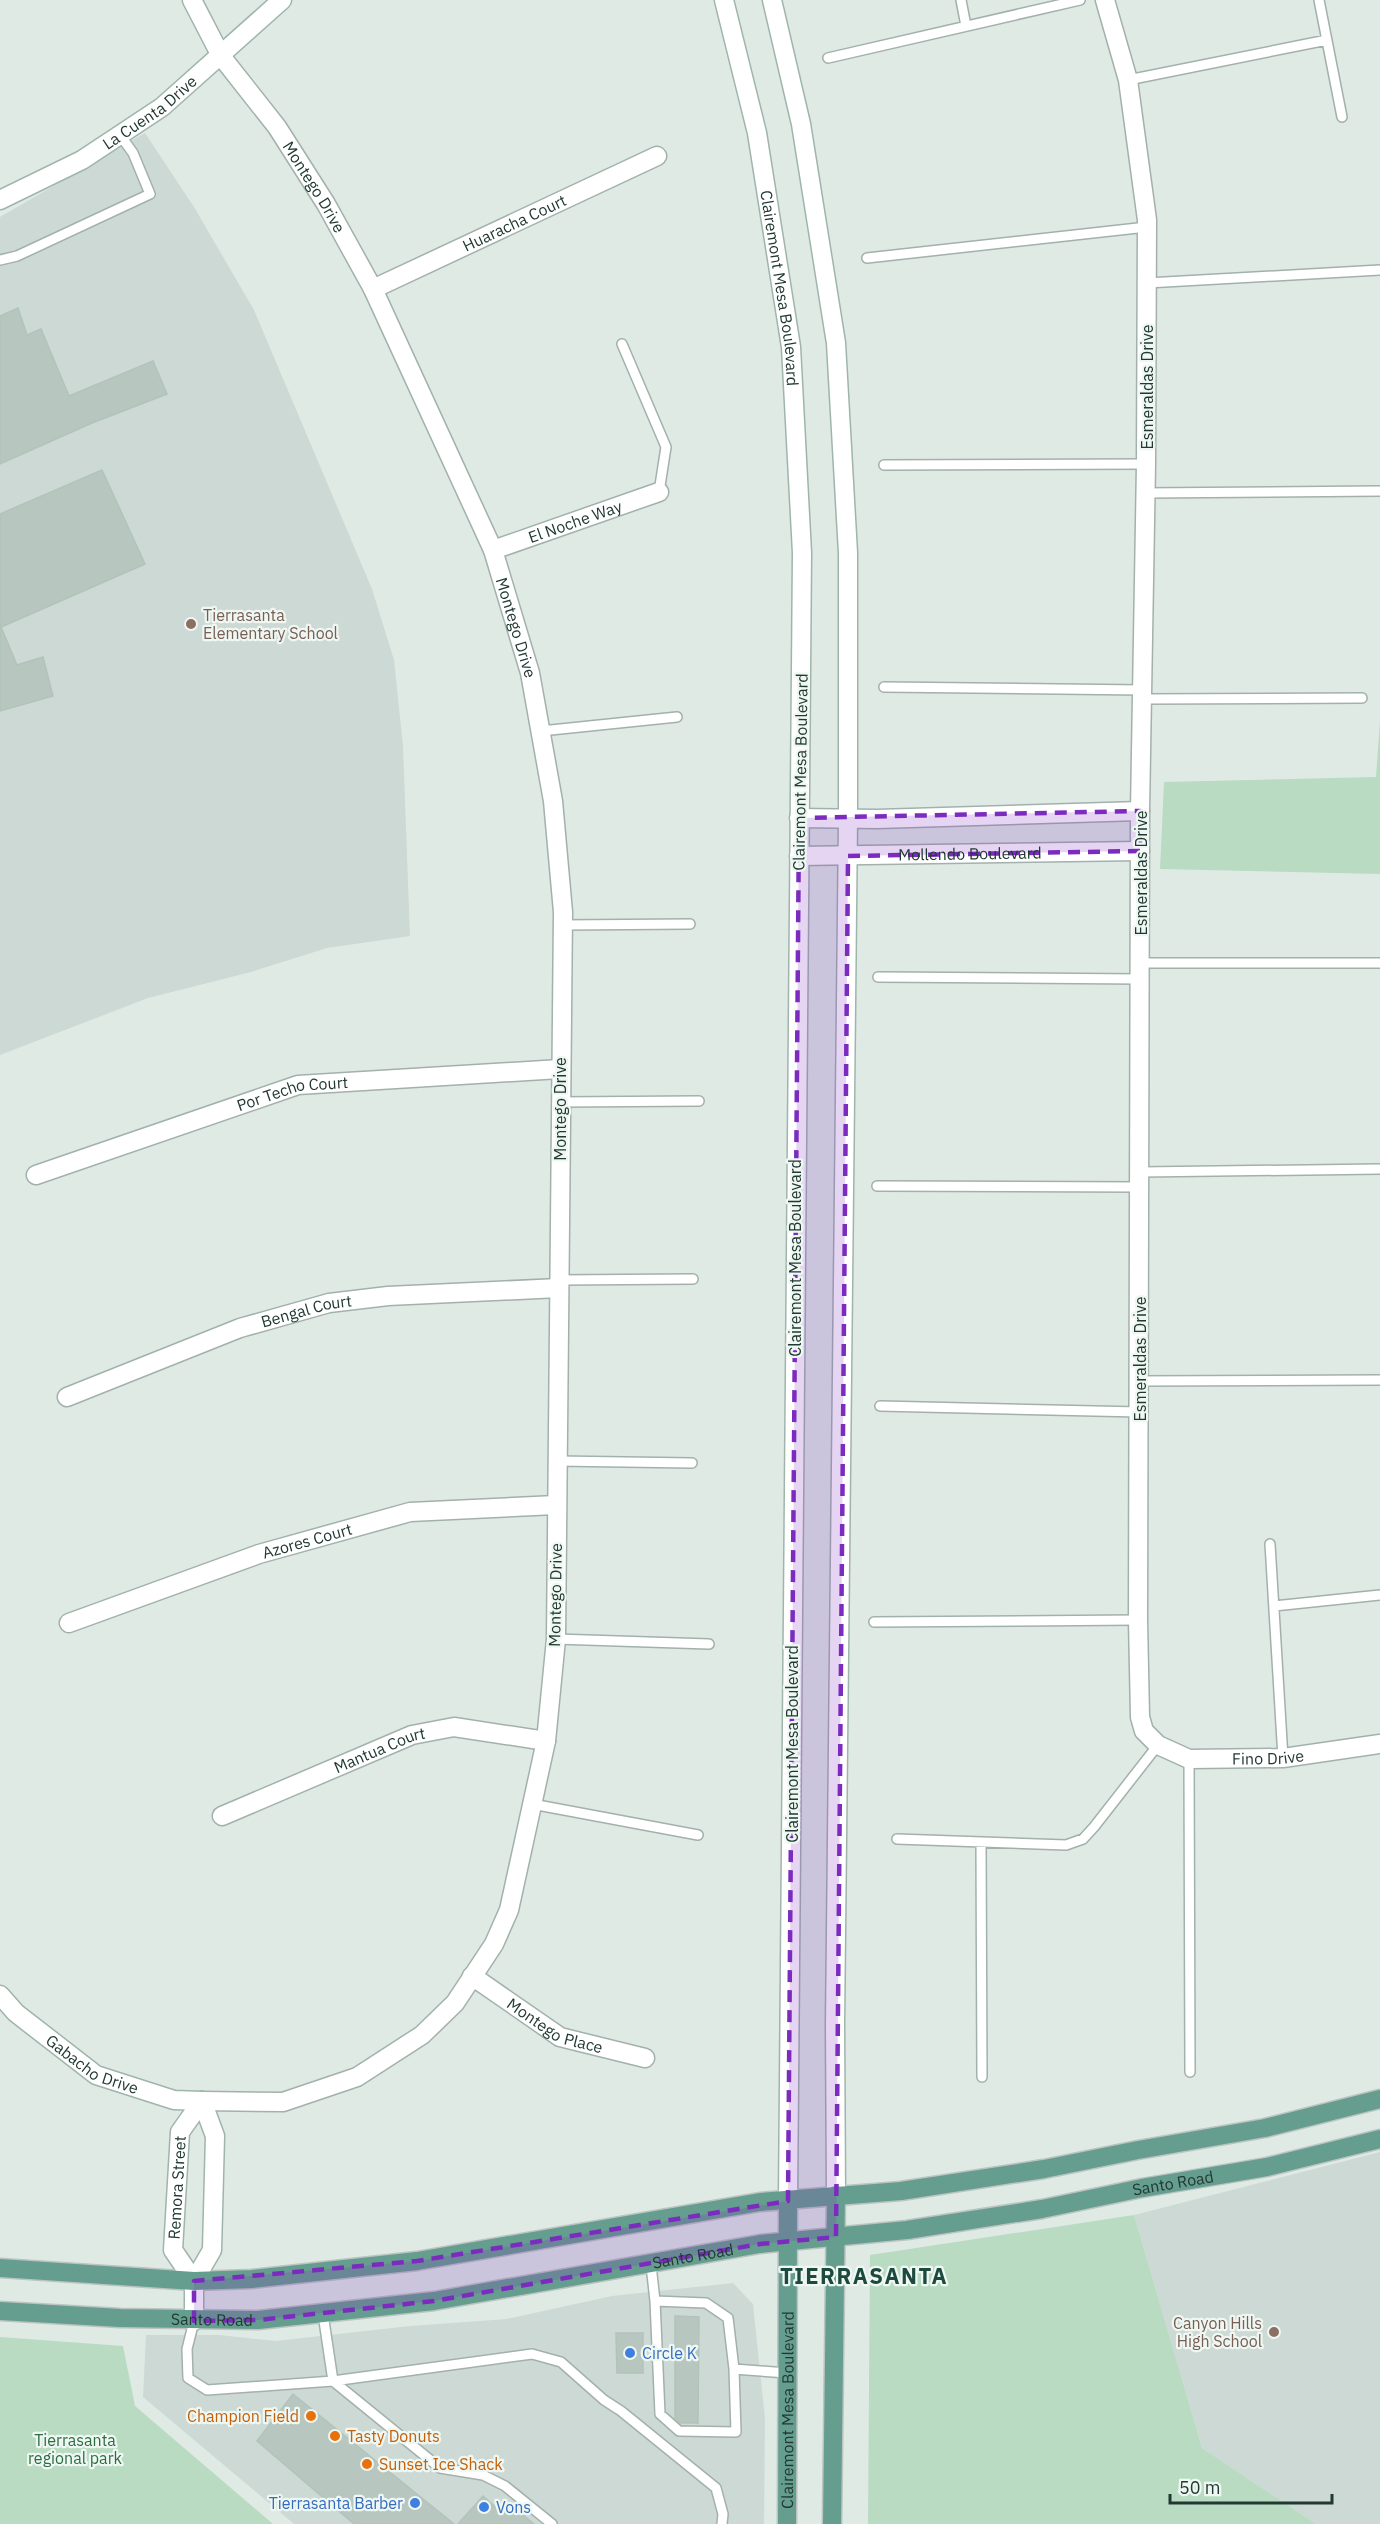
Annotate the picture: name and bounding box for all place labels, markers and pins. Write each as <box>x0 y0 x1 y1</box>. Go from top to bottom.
place label: Tierrasanta Elementary School <box>203 605 338 643</box>
marker: Tierrasanta Elementary School <box>184 617 198 631</box>
place label: Canyon Hills High School <box>1173 2313 1262 2351</box>
marker: Canyon Hills High School <box>1267 2325 1281 2339</box>
place label: Circle K <box>642 2343 697 2363</box>
marker: Circle K <box>623 2346 637 2360</box>
place label: Champion Field <box>187 2406 299 2426</box>
marker: Champion Field <box>304 2409 318 2423</box>
place label: Tasty Donuts <box>347 2426 440 2446</box>
marker: Tasty Donuts <box>328 2429 342 2443</box>
place label: Sunset Ice Shack <box>379 2454 503 2474</box>
marker: Sunset Ice Shack <box>360 2457 374 2471</box>
place label: Tierrasanta Barber <box>269 2493 403 2513</box>
marker: Tierrasanta Barber <box>408 2496 422 2510</box>
place label: Vons <box>496 2497 531 2517</box>
marker: Vons <box>477 2500 491 2514</box>

